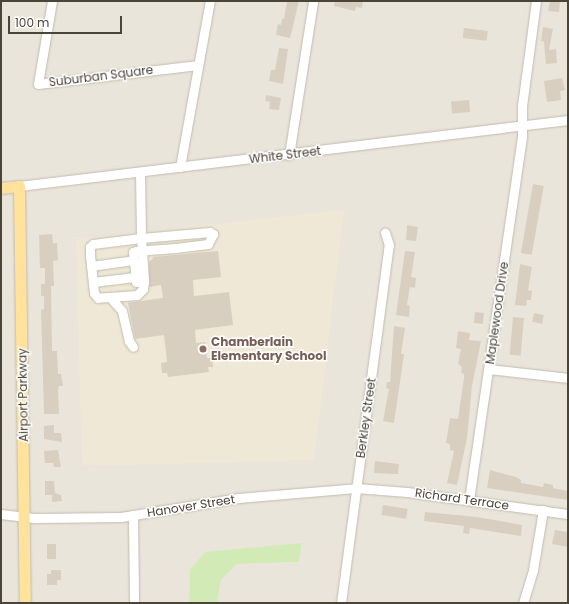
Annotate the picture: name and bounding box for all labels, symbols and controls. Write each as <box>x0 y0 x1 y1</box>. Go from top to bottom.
scale bar <box>10 8 124 34</box>
text: 100 m <box>15 14 49 31</box>
street label: Suburban Square <box>48 62 154 90</box>
street label: White Street <box>248 143 322 167</box>
street label: Maplewood Drive <box>483 261 511 365</box>
place label: Chamberlain Elementary School <box>211 335 326 363</box>
marker: Chamberlain Elementary School <box>198 344 208 354</box>
street label: Airport Parkway <box>15 348 31 442</box>
street label: Berkley Street <box>353 377 379 459</box>
street label: Richard Terrace <box>414 485 510 513</box>
street label: Hanover Street <box>146 492 236 520</box>

